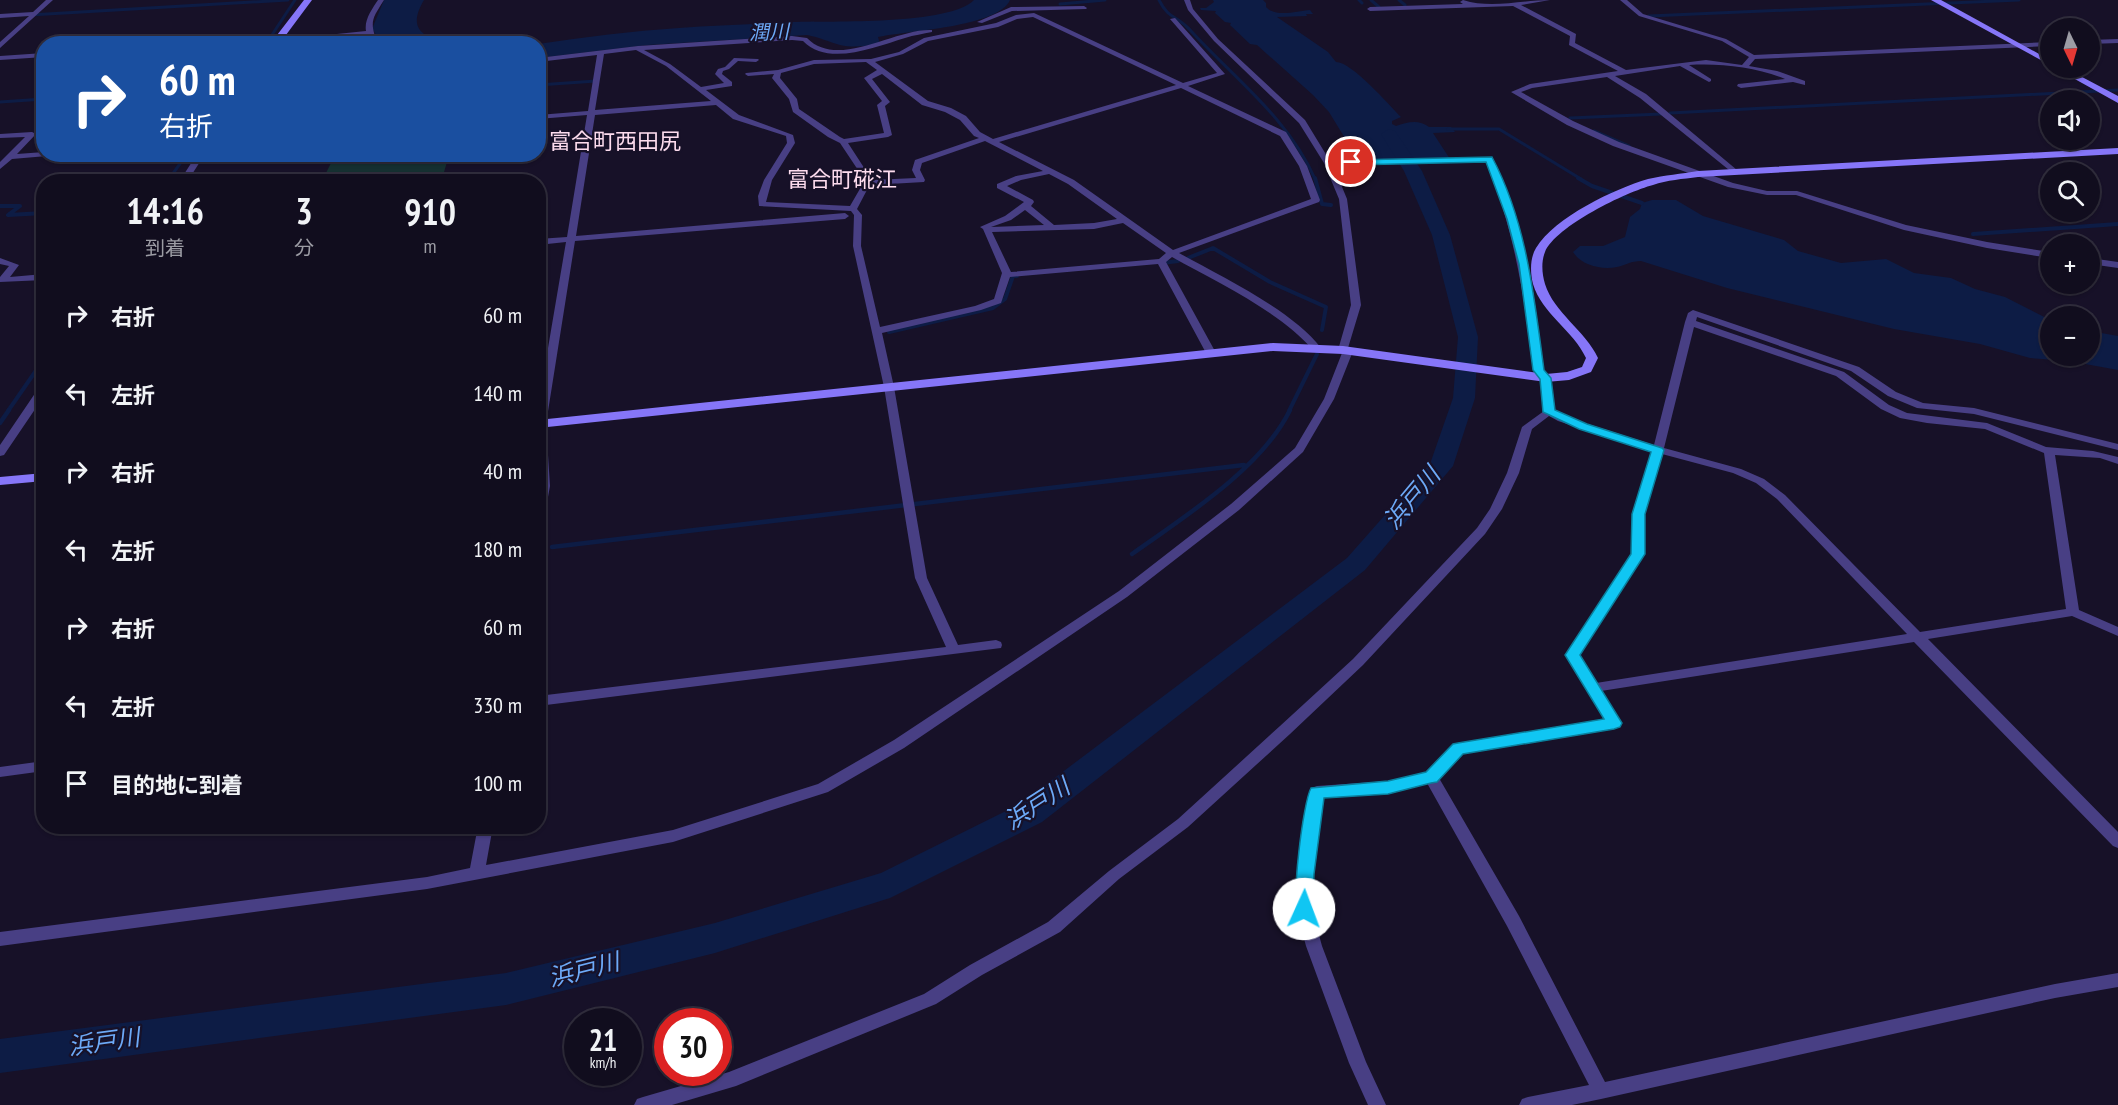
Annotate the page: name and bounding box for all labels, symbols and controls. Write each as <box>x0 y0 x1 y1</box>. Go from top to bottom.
water label: 潤川 <box>749 18 791 46</box>
north arrow <box>2040 18 2100 78</box>
map controls <box>2040 18 2100 366</box>
text: 60 m <box>159 52 236 107</box>
icon: right <box>60 60 138 138</box>
button: sound <box>2040 90 2100 150</box>
text: 右折 <box>159 109 213 143</box>
district label: 富合町西田尻 <box>549 127 681 155</box>
pin <box>1325 136 1376 187</box>
icon: arrive <box>1334 145 1367 178</box>
button: search <box>2040 162 2100 222</box>
district label: 富合町硴江 <box>787 165 897 193</box>
text: 14:16 <box>126 187 204 234</box>
text: 3 <box>296 187 313 234</box>
text: 910 <box>404 188 456 235</box>
text: m <box>424 233 437 259</box>
button: + <box>2040 234 2100 294</box>
text: 到着 <box>145 235 185 261</box>
text: 分 <box>294 235 314 261</box>
icon: right <box>60 299 93 332</box>
text: 60 m <box>483 301 522 329</box>
text: 右折 <box>111 303 155 331</box>
button: − <box>2040 306 2100 366</box>
icon: left <box>60 377 93 410</box>
text: 140 m <box>473 379 522 407</box>
text: 左折 <box>111 381 155 409</box>
icon: right <box>60 455 93 488</box>
text: 40 m <box>483 457 522 485</box>
water label: 浜戸川 <box>1377 458 1449 535</box>
text: 右折 <box>111 459 155 487</box>
icon: left <box>60 533 93 566</box>
text: 180 m <box>473 535 522 563</box>
text: 左折 <box>111 537 155 565</box>
icon: right <box>60 611 93 644</box>
text: 60 m <box>483 613 522 641</box>
text: 右折 <box>111 615 155 643</box>
icon: left <box>60 689 93 722</box>
text: 330 m <box>473 691 522 719</box>
text: 左折 <box>111 693 155 721</box>
icon: arrive <box>60 767 93 800</box>
text: 100 m <box>473 769 522 797</box>
water label: 浜戸川 <box>998 769 1078 836</box>
text: 目的地に到着 <box>111 771 243 799</box>
position arrow <box>1272 877 1336 941</box>
water label: 浜戸川 <box>545 945 625 993</box>
speed limit sign: 30 <box>654 1008 732 1086</box>
text: 21 <box>589 1020 617 1059</box>
water label: 浜戸川 <box>66 1021 145 1062</box>
text: km/h <box>590 1053 616 1072</box>

